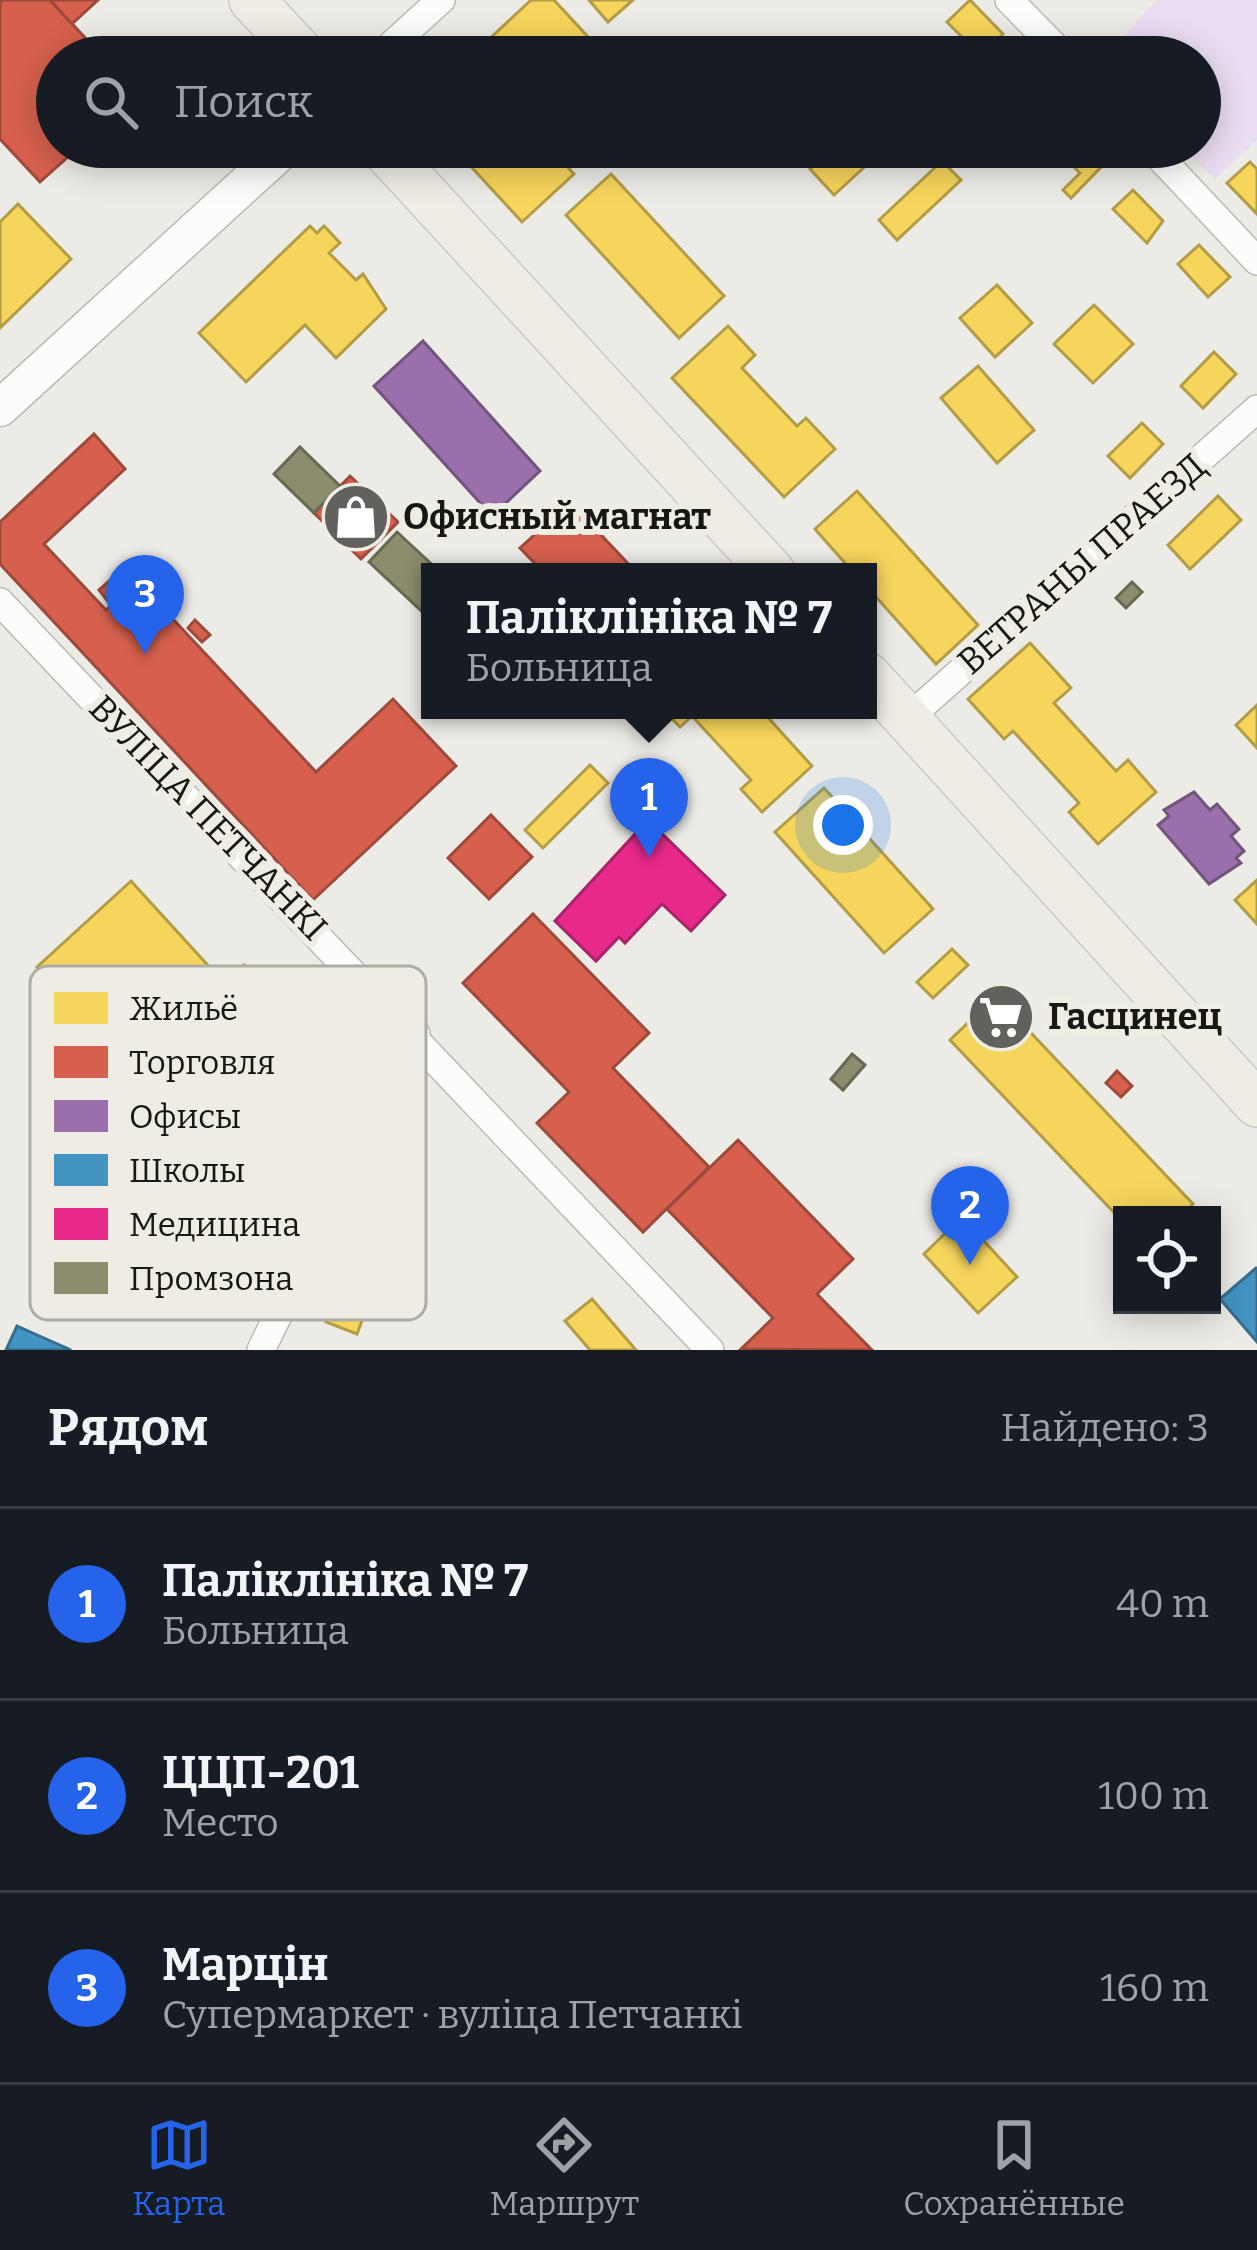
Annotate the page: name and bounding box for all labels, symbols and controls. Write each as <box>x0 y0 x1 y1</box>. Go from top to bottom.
search box <box>36 36 1221 168</box>
icon: search <box>78 69 144 135</box>
text: Поиск <box>174 75 313 129</box>
street label: ВЕТРАНЫ ПРАЕЗД <box>949 444 1215 684</box>
shop icon: Офисный магнат <box>321 482 391 552</box>
place label: Офисный магнат <box>403 495 711 539</box>
pin: 3 <box>106 555 184 654</box>
popup <box>421 563 877 719</box>
text: Паліклініка № 7 <box>466 591 832 645</box>
text: Больница <box>466 645 653 691</box>
street label: ВУЛІЦА ПЕТЧАНКІ <box>80 686 336 950</box>
pin: 1 <box>610 758 688 857</box>
your location <box>813 795 873 855</box>
legend <box>30 966 426 1320</box>
supermarket icon: Гасцинец <box>966 982 1036 1052</box>
text: Жильё <box>129 989 238 1029</box>
place label: Гасцинец <box>1048 995 1222 1039</box>
text: Торговля <box>129 1043 275 1083</box>
text: Офисы <box>129 1097 241 1137</box>
text: Школы <box>129 1151 245 1191</box>
pin: 2 <box>931 1166 1009 1265</box>
text: Медицина <box>129 1205 300 1245</box>
map controls <box>1113 1206 1221 1314</box>
button: locate <box>1113 1206 1221 1314</box>
text: Промзона <box>129 1259 293 1299</box>
text: Рядом <box>48 1397 208 1459</box>
text: Найдено: 3 <box>1001 1405 1209 1451</box>
text: Паліклініка № 7 <box>162 1554 528 1608</box>
text: 1 <box>79 1581 95 1627</box>
text: 40 m <box>1116 1581 1209 1627</box>
text: Больница <box>162 1608 349 1654</box>
text: ЦЦП-201 <box>162 1746 359 1800</box>
text: 2 <box>76 1773 98 1819</box>
text: 100 m <box>1098 1773 1209 1819</box>
text: Место <box>162 1800 279 1846</box>
text: Марцін <box>162 1938 328 1992</box>
text: 3 <box>76 1965 98 2011</box>
text: 160 m <box>1100 1965 1209 2011</box>
text: Супермаркет · вуліца Петчанкі <box>162 1992 743 2038</box>
tab: Карта <box>132 2112 225 2224</box>
tab: Маршрут <box>490 2112 639 2224</box>
tab: Сохранённые <box>903 2112 1125 2224</box>

